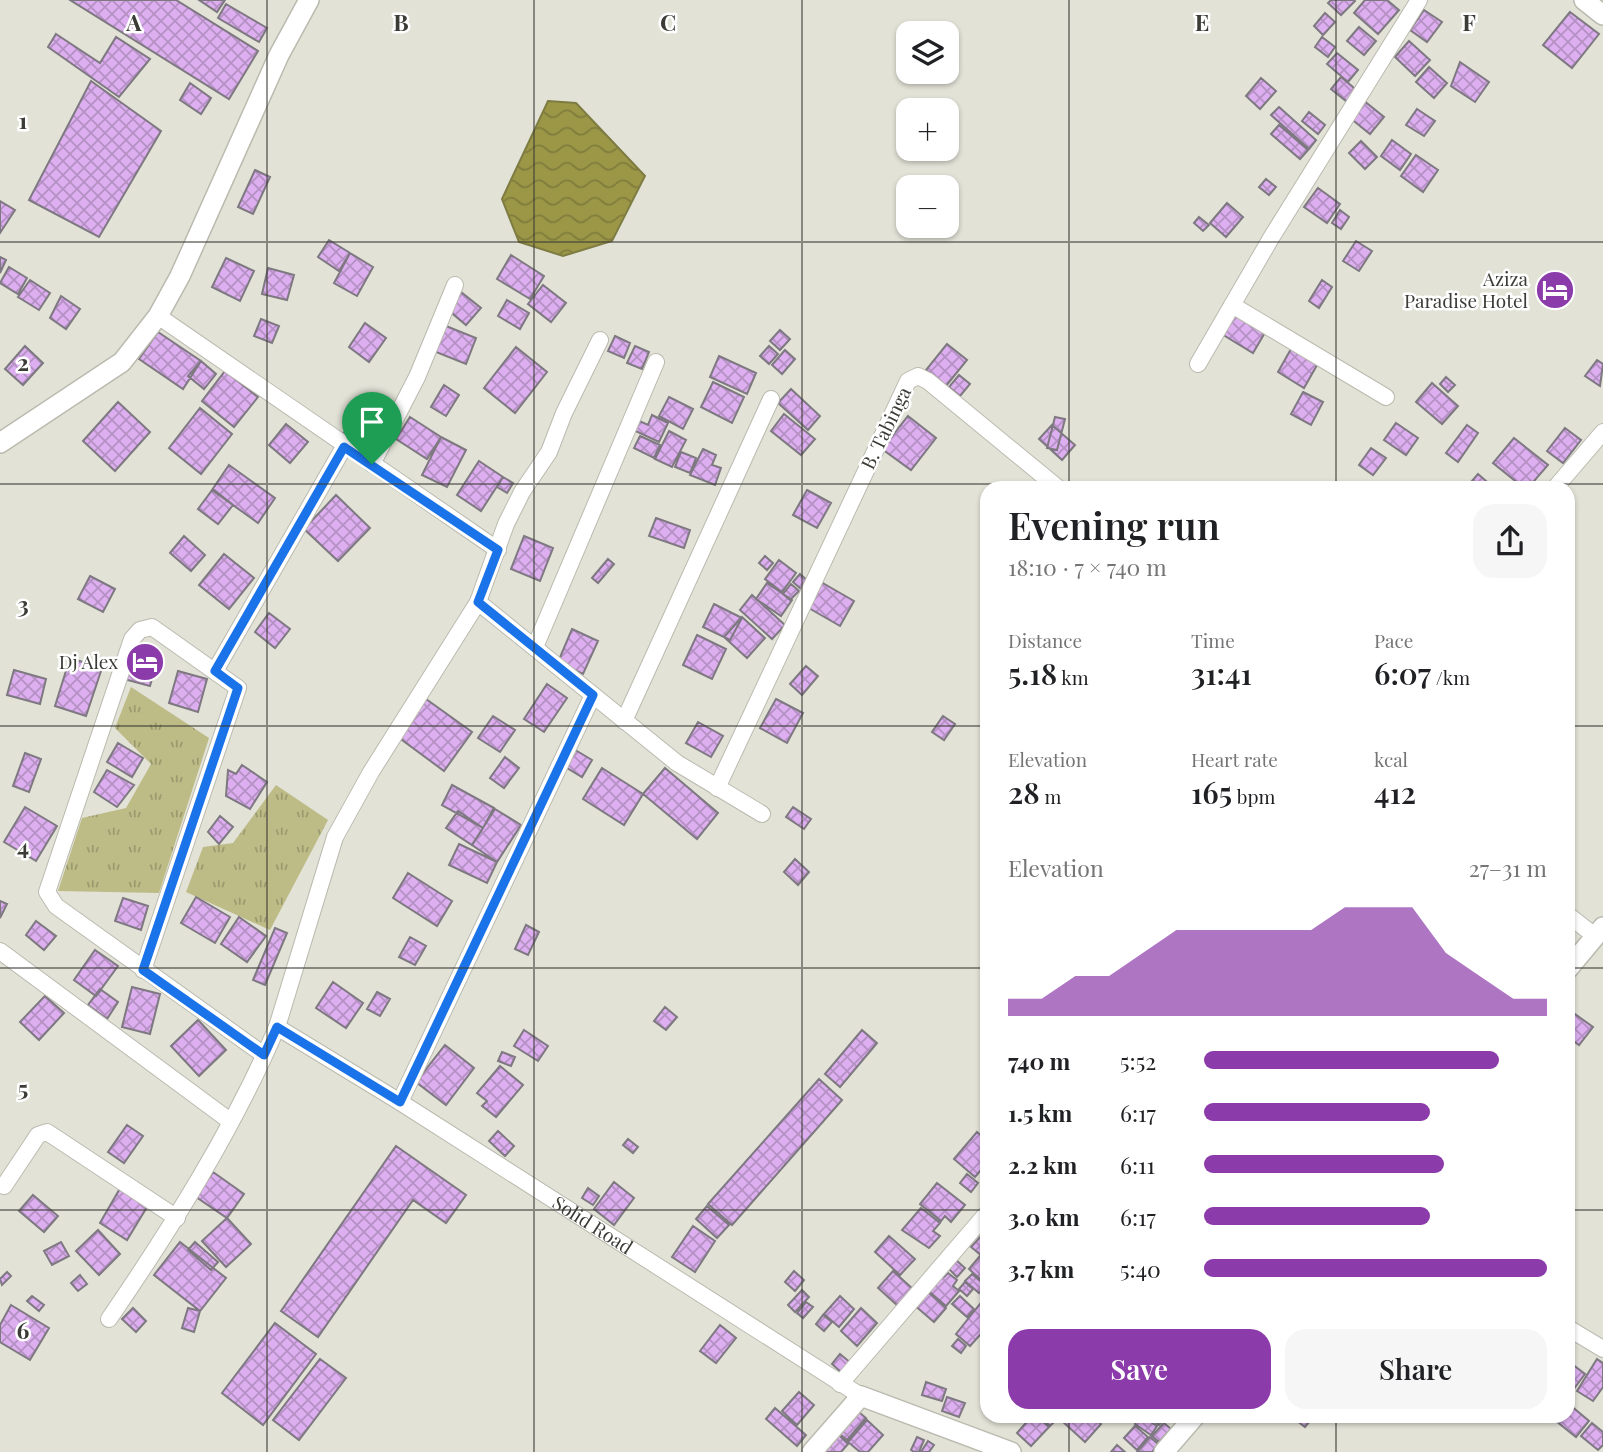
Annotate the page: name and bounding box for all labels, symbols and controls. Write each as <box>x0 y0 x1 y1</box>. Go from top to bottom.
text: A <box>125 6 142 37</box>
text: B <box>393 6 409 37</box>
text: C <box>660 6 676 37</box>
text: E <box>1195 6 1209 37</box>
text: F <box>1462 6 1476 37</box>
map controls <box>896 21 959 238</box>
button: layers <box>896 21 959 84</box>
button: + <box>896 98 959 161</box>
text: 1 <box>19 104 28 135</box>
button: − <box>896 175 959 238</box>
place label: Aziza Paradise Hotel <box>1404 265 1529 313</box>
hotel icon: Aziza Paradise Hotel <box>1534 269 1576 311</box>
text: 2 <box>17 346 29 377</box>
street label: B. Tabinga <box>854 382 916 473</box>
pin <box>342 392 402 464</box>
icon: arrive <box>353 403 391 441</box>
text: Evening run <box>1008 499 1220 550</box>
button: share <box>1473 504 1547 578</box>
text: 18:10 · 7 × 740 m <box>1008 551 1167 582</box>
text: 3 <box>17 588 29 619</box>
text: Distance <box>1008 627 1082 653</box>
text: Time <box>1191 627 1235 653</box>
text: Pace <box>1374 627 1413 653</box>
hotel icon: Dj Alex <box>124 641 166 683</box>
place label: Dj Alex <box>59 648 118 674</box>
text: 5.18 <box>1008 653 1057 693</box>
text: 31:41 <box>1191 653 1252 693</box>
text: 6:07 <box>1374 653 1431 693</box>
text: km <box>1057 664 1089 690</box>
text: /km <box>1431 664 1470 690</box>
text: Elevation <box>1008 746 1087 772</box>
text: Heart rate <box>1191 746 1278 772</box>
text: kcal <box>1374 746 1408 772</box>
text: 28 <box>1008 772 1040 812</box>
text: 165 <box>1191 772 1232 812</box>
text: 412 <box>1374 772 1416 812</box>
text: m <box>1040 783 1061 809</box>
text: bpm <box>1232 783 1275 809</box>
text: 4 <box>17 830 29 861</box>
text: Elevation <box>1008 852 1104 883</box>
text: 27–31 m <box>1469 852 1547 883</box>
text: 740 m <box>1008 1045 1070 1076</box>
text: 5:52 <box>1120 1045 1156 1076</box>
text: 5 <box>18 1072 28 1103</box>
text: 1.5 km <box>1008 1097 1072 1128</box>
text: 6:17 <box>1120 1097 1156 1128</box>
text: 2.2 km <box>1008 1149 1077 1180</box>
text: 6:11 <box>1120 1149 1155 1180</box>
street label: Solid Road <box>548 1189 638 1259</box>
text: 3.0 km <box>1008 1201 1080 1232</box>
text: 6:17 <box>1120 1201 1156 1232</box>
text: 3.7 km <box>1008 1253 1074 1284</box>
text: 5:40 <box>1120 1253 1161 1284</box>
text: 6 <box>17 1314 30 1345</box>
button: Save <box>1008 1329 1271 1409</box>
button: Share <box>1285 1329 1547 1409</box>

